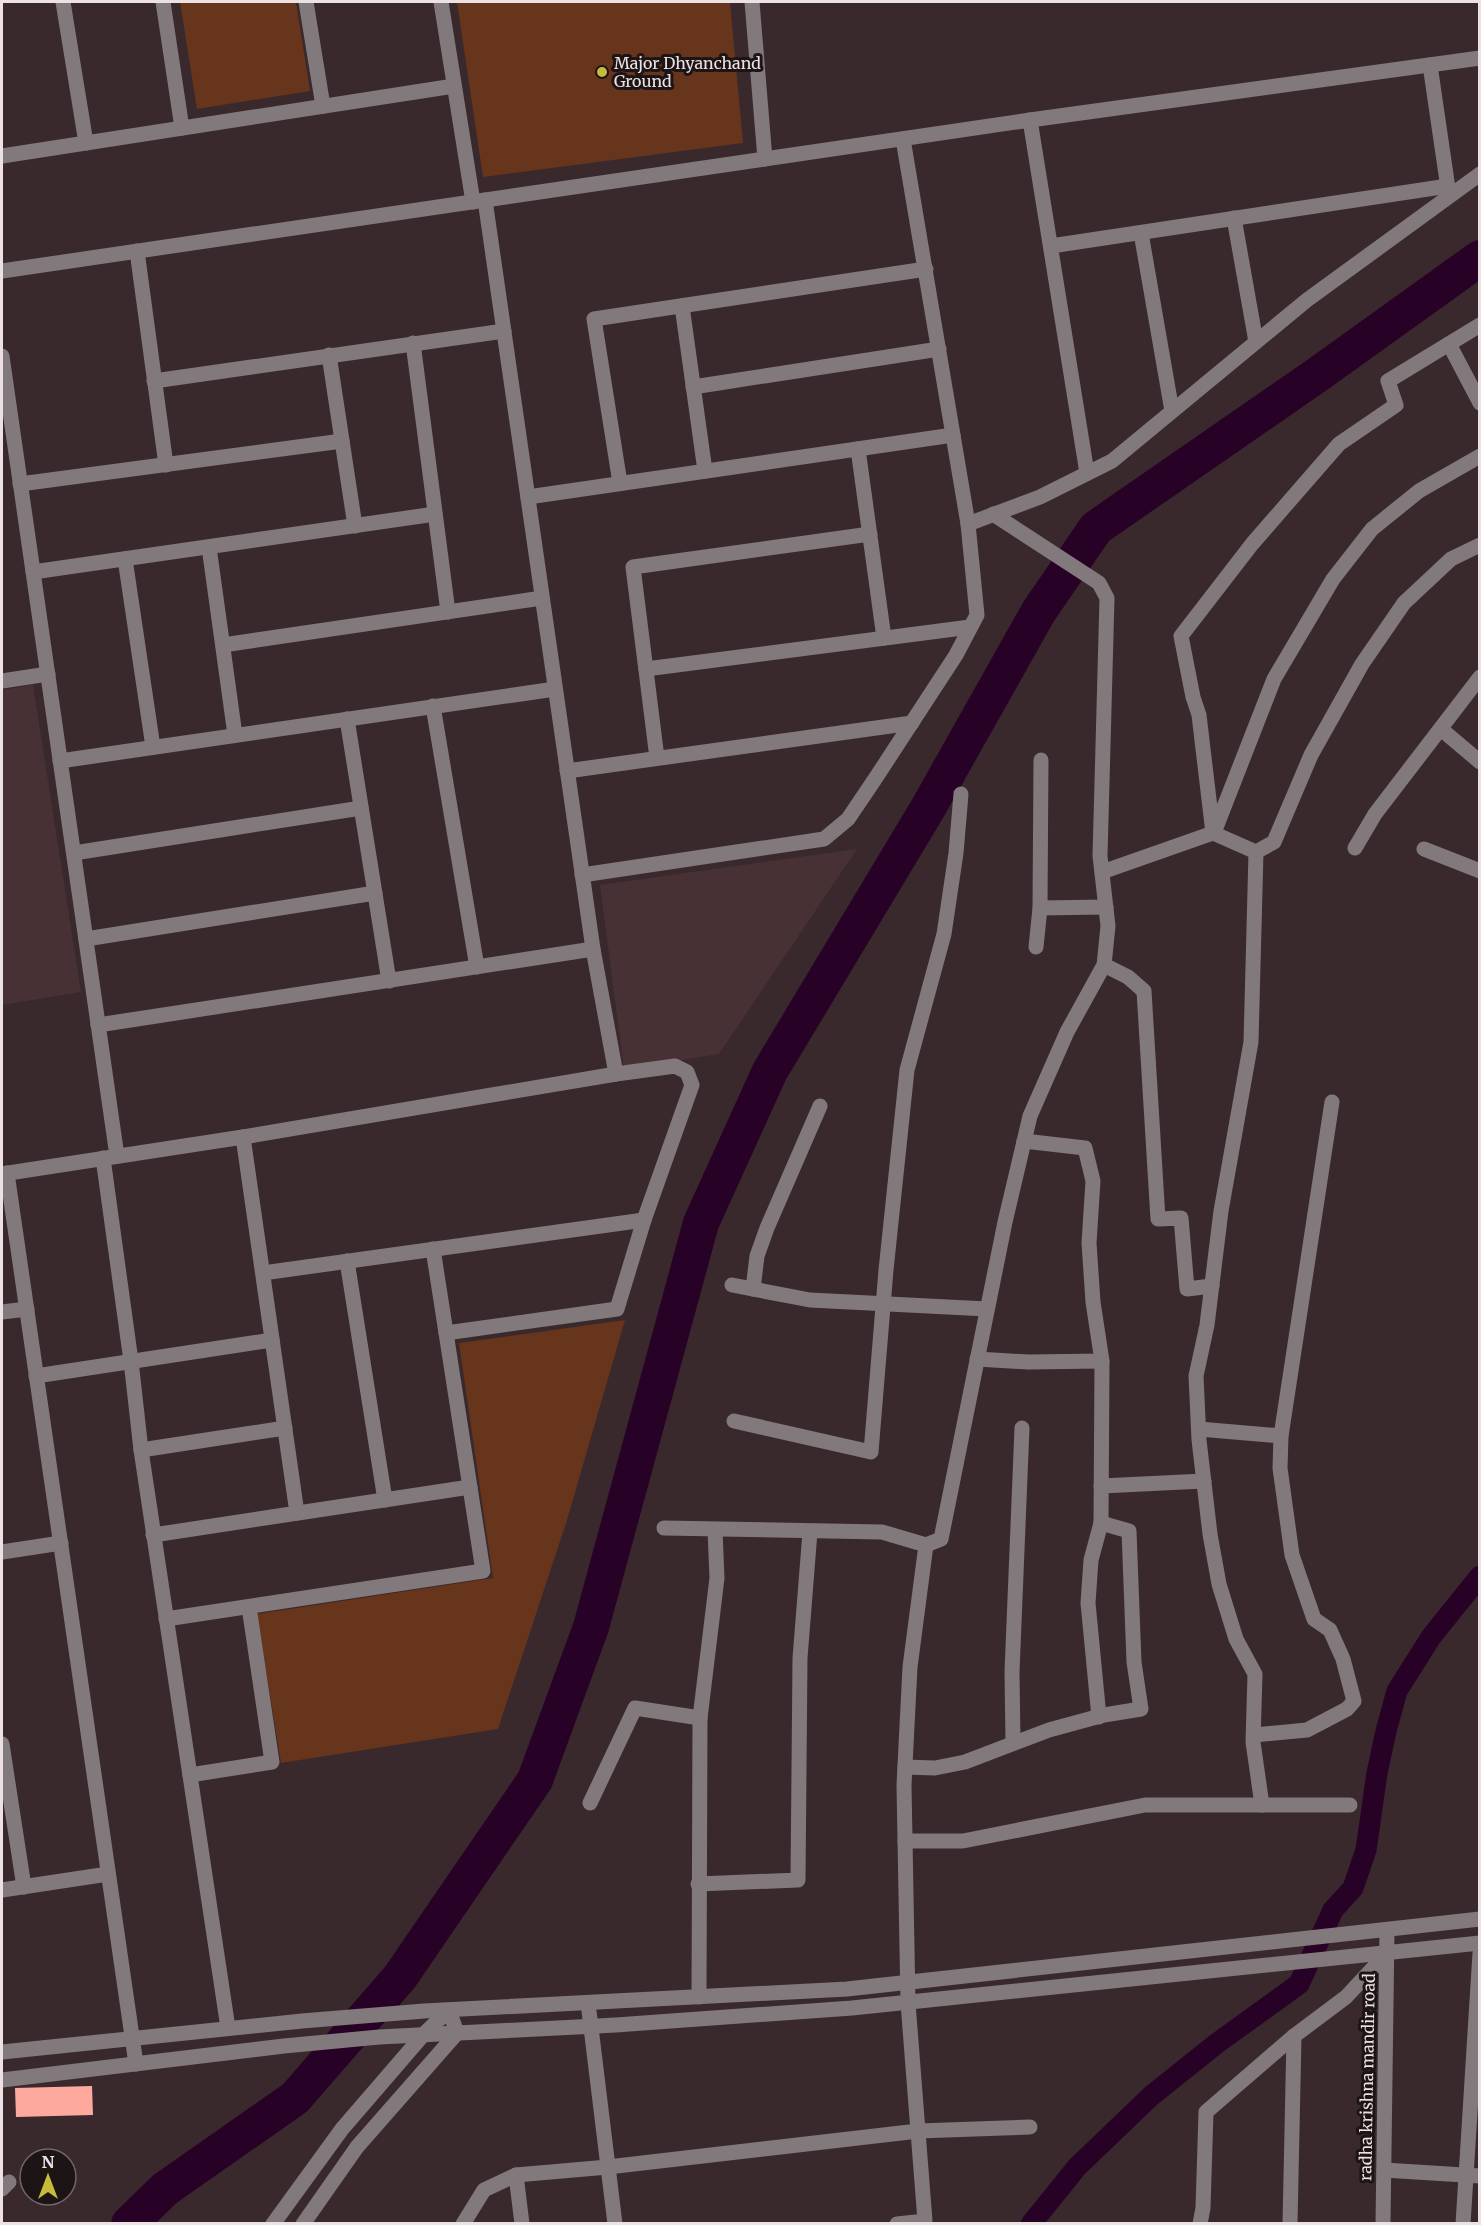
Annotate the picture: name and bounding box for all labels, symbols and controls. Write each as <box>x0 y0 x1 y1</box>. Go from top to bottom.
place label: Major Dhyanchand Ground <box>614 53 761 91</box>
marker: Major Dhyanchand Ground <box>595 65 609 79</box>
street label: radha krishna mandir road <box>1355 1973 1379 2181</box>
north arrow <box>18 2147 78 2207</box>
text: N <box>42 2152 55 2172</box>

